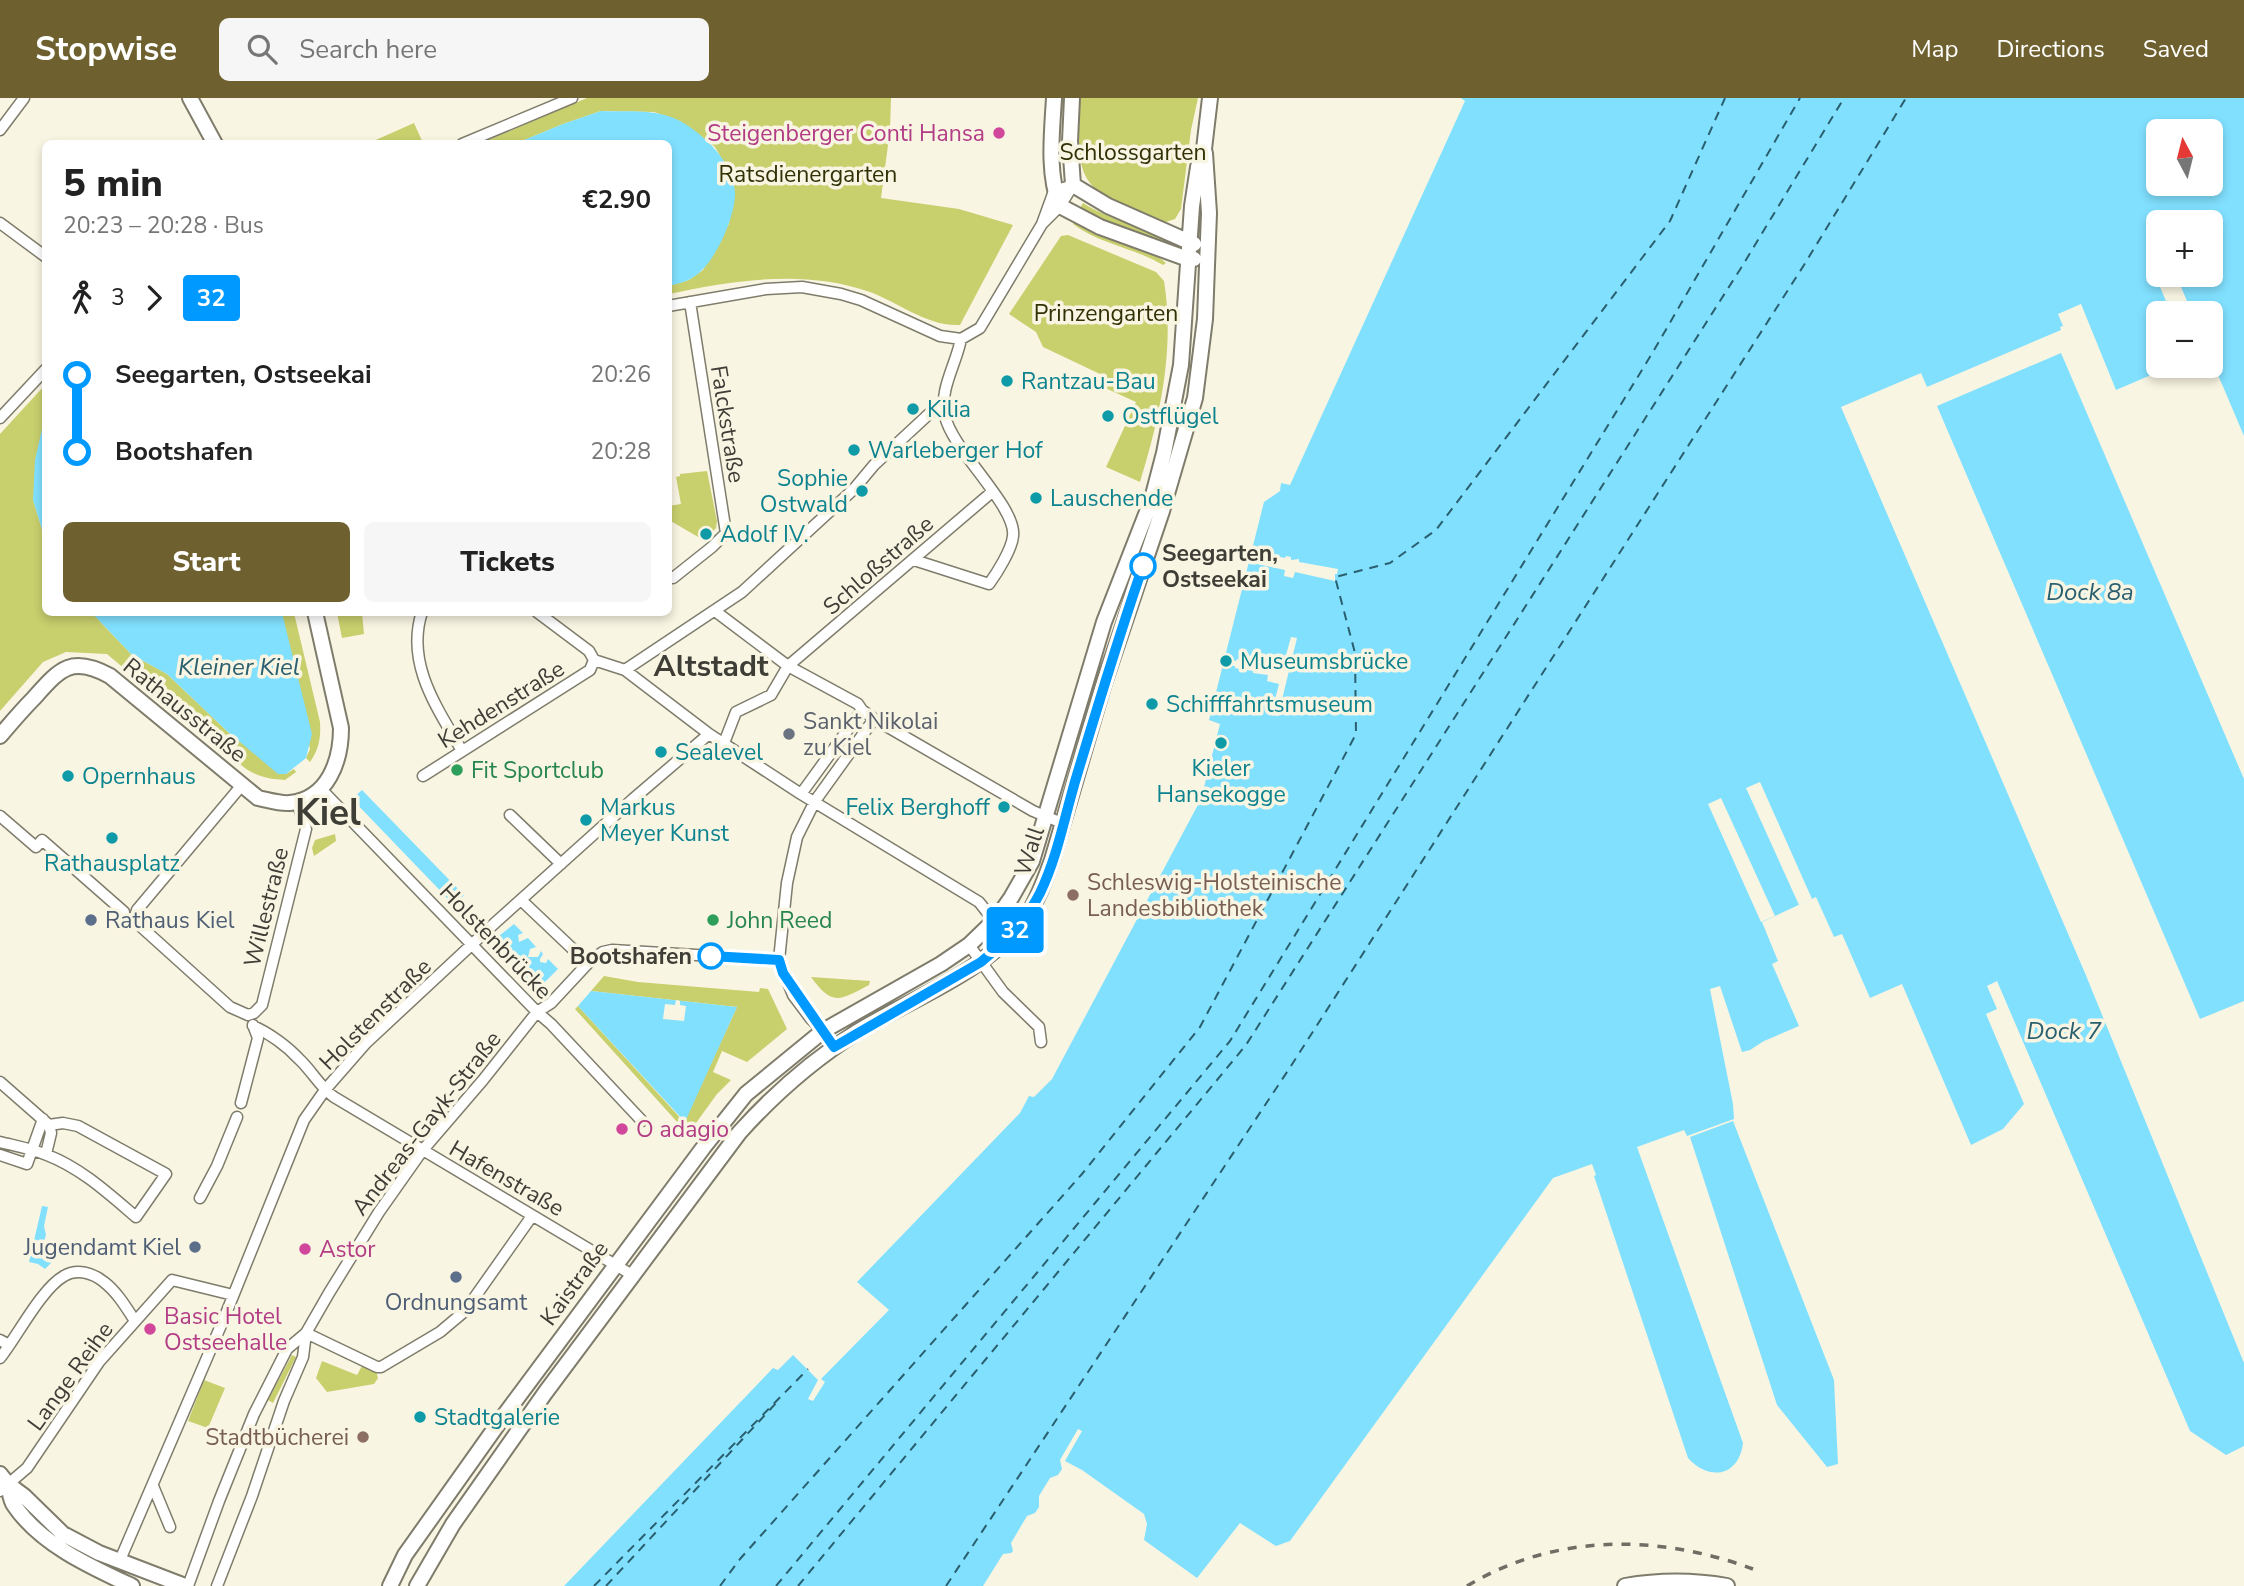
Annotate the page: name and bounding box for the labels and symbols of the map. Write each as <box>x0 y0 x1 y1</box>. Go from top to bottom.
place label: Steigenberger Conti Hansa <box>707 118 985 149</box>
north arrow <box>2146 119 2222 196</box>
marker: Steigenberger Conti Hansa <box>991 125 1007 141</box>
park label: Schlossgarten <box>1059 137 1207 168</box>
park label: Ratsdienergarten <box>719 159 897 190</box>
park label: Prinzengarten <box>1034 298 1178 329</box>
street label: Falckstraße <box>703 363 752 485</box>
place label: Rantzau-Bau <box>1021 366 1156 397</box>
marker: Rantzau-Bau <box>999 373 1015 389</box>
place label: Kilia <box>927 394 971 425</box>
marker: Kilia <box>905 401 921 417</box>
place label: Ostflügel <box>1122 401 1219 432</box>
marker: Ostflügel <box>1100 408 1116 424</box>
place label: Warleberger Hof <box>868 435 1043 466</box>
marker: Warleberger Hof <box>846 442 862 458</box>
place label: Sophie Ostwald <box>760 463 848 520</box>
marker: Sophie Ostwald <box>854 483 870 499</box>
place label: Lauschende <box>1050 483 1173 514</box>
marker: Lauschende <box>1028 490 1044 506</box>
street label: Schloßstraße <box>816 509 940 622</box>
place label: Adolf IV. <box>720 519 809 550</box>
marker: Adolf IV. <box>698 526 714 542</box>
place label: Seegarten, Ostseekai <box>1162 538 1278 595</box>
marker: Seegarten, Ostseekai <box>1130 553 1156 579</box>
water label: Dock 8a <box>2046 576 2134 608</box>
district label: Altstadt <box>654 646 769 687</box>
place label: Museumsbrücke <box>1240 646 1408 677</box>
street label: Rathausstraße <box>116 651 253 770</box>
water label: Kleiner Kiel <box>178 651 300 683</box>
street label: Kehdenstraße <box>432 653 570 756</box>
marker: Museumsbrücke <box>1218 653 1234 669</box>
place label: Schifffahrtsmuseum <box>1166 689 1373 720</box>
marker: Schifffahrtsmuseum <box>1144 696 1160 712</box>
place label: Sankt Nikolai zu Kiel <box>803 706 938 763</box>
marker: Sankt Nikolai zu Kiel <box>781 726 797 742</box>
marker: Kieler Hansekogge <box>1213 735 1229 751</box>
place label: Sealevel <box>675 737 763 768</box>
marker: Sealevel <box>653 744 669 760</box>
place label: Kieler Hansekogge <box>1156 753 1286 810</box>
place label: Fit Sportclub <box>471 755 604 786</box>
place label: Opernhaus <box>82 761 196 792</box>
marker: Fit Sportclub <box>449 762 465 778</box>
marker: Opernhaus <box>60 768 76 784</box>
district label: Kiel <box>295 788 361 838</box>
place label: Markus Meyer Kunst <box>600 792 730 849</box>
place label: Felix Berghoff <box>845 792 990 823</box>
marker: Felix Berghoff <box>996 799 1012 815</box>
marker: Markus Meyer Kunst <box>578 812 594 828</box>
street label: Wall <box>1007 822 1052 880</box>
marker: Rathausplatz <box>104 830 120 846</box>
street label: Willestraße <box>237 844 296 970</box>
place label: Rathausplatz <box>44 848 180 879</box>
place label: Schleswig-Holsteinische Landesbibliothek <box>1087 867 1341 924</box>
street label: Holstenbrücke <box>432 877 559 1006</box>
marker: Schleswig-Holsteinische Landesbibliothek <box>1065 887 1081 903</box>
place label: Rathaus Kiel <box>105 905 235 936</box>
place label: John Reed <box>726 905 832 936</box>
line badge: 32 <box>984 907 1046 953</box>
marker: Rathaus Kiel <box>83 912 99 928</box>
marker: John Reed <box>705 912 721 928</box>
place label: Bootshafen <box>570 941 692 972</box>
marker: Bootshafen <box>698 943 724 969</box>
street label: Holstenstraße <box>312 951 438 1077</box>
water label: Dock 7 <box>2027 1015 2102 1047</box>
street label: Andreas-Gayk-Straße <box>345 1025 508 1222</box>
place label: O adagio <box>636 1114 729 1145</box>
marker: O adagio <box>614 1121 630 1137</box>
street label: Hafenstraße <box>444 1133 570 1224</box>
place label: Jugendamt Kiel <box>23 1232 181 1263</box>
place label: Astor <box>319 1234 376 1265</box>
street label: Kaistraße <box>533 1235 616 1332</box>
marker: Jugendamt Kiel <box>187 1239 203 1255</box>
marker: Astor <box>297 1241 313 1257</box>
marker: Ordnungsamt <box>448 1269 464 1285</box>
place label: Ordnungsamt <box>385 1287 528 1318</box>
place label: Basic Hotel Ostseehalle <box>164 1301 287 1358</box>
street label: Lange Reihe <box>20 1316 120 1437</box>
marker: Basic Hotel Ostseehalle <box>142 1321 158 1337</box>
place label: Stadtgalerie <box>434 1402 560 1433</box>
marker: Stadtgalerie <box>412 1409 428 1425</box>
place label: Stadtbücherei <box>205 1422 349 1453</box>
marker: Stadtbücherei <box>355 1429 371 1445</box>

